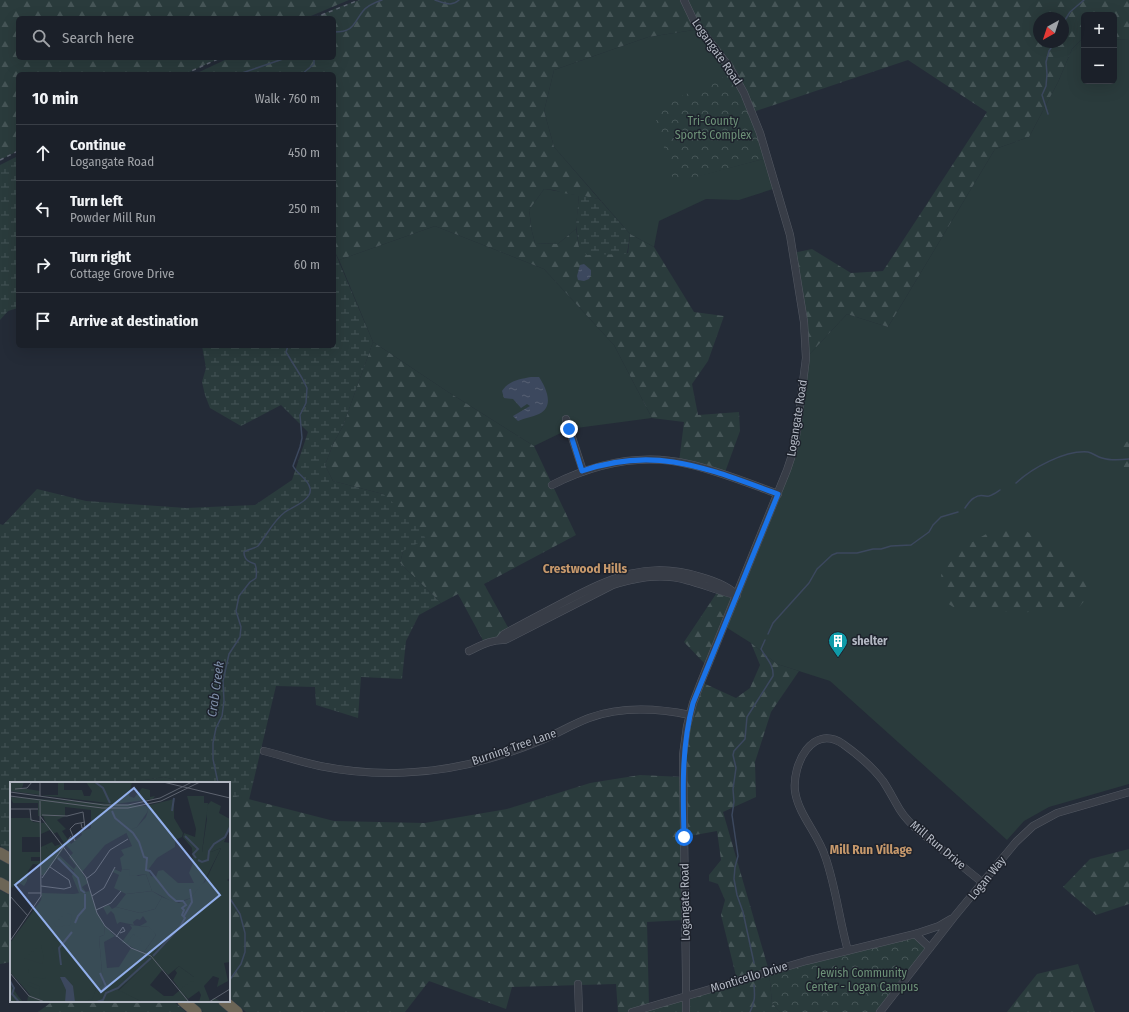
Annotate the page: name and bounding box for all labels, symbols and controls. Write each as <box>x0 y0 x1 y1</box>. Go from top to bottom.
north arrow <box>1033 12 1069 48</box>
map controls <box>1081 12 1117 84</box>
button: + <box>1081 12 1117 48</box>
search box <box>16 16 336 60</box>
street label: Logangate Road <box>689 16 745 88</box>
icon: search <box>30 27 52 49</box>
text: Search here <box>62 29 134 47</box>
button: − <box>1081 48 1117 84</box>
text: 10 min <box>32 88 78 109</box>
text: Walk · 760 m <box>255 91 320 106</box>
park label: Tri-County Sports Complex <box>675 114 752 142</box>
text: Continue <box>70 136 126 154</box>
icon: ahead <box>32 142 54 164</box>
text: 450 m <box>288 145 320 160</box>
text: Logangate Road <box>70 154 154 169</box>
text: Turn left <box>70 192 123 210</box>
icon: left <box>32 198 54 220</box>
text: 250 m <box>288 201 320 216</box>
text: Powder Mill Run <box>70 210 156 225</box>
text: Turn right <box>70 248 131 266</box>
icon: right <box>32 254 54 276</box>
text: 60 m <box>294 257 320 272</box>
text: Cottage Grove Drive <box>70 266 174 281</box>
icon: arrive <box>32 310 54 332</box>
text: Arrive at destination <box>70 312 198 330</box>
street label: Logangate Road <box>784 379 810 457</box>
route end <box>560 420 578 438</box>
district label: Crestwood Hills <box>543 561 628 576</box>
building icon: shelter <box>827 630 849 658</box>
place label: shelter <box>852 634 888 648</box>
water label: Crab Creek <box>204 660 227 718</box>
street label: Burning Tree Lane <box>470 726 558 768</box>
inset map <box>10 782 230 1002</box>
street label: Mill Run Drive <box>907 818 969 872</box>
route start <box>675 828 693 846</box>
district label: Mill Run Village <box>830 842 913 857</box>
street label: Logan Way <box>965 853 1009 902</box>
street label: Logangate Road <box>677 863 693 941</box>
street label: Monticello Drive <box>709 959 789 995</box>
park label: Jewish Community Center - Logan Campus <box>806 966 918 994</box>

